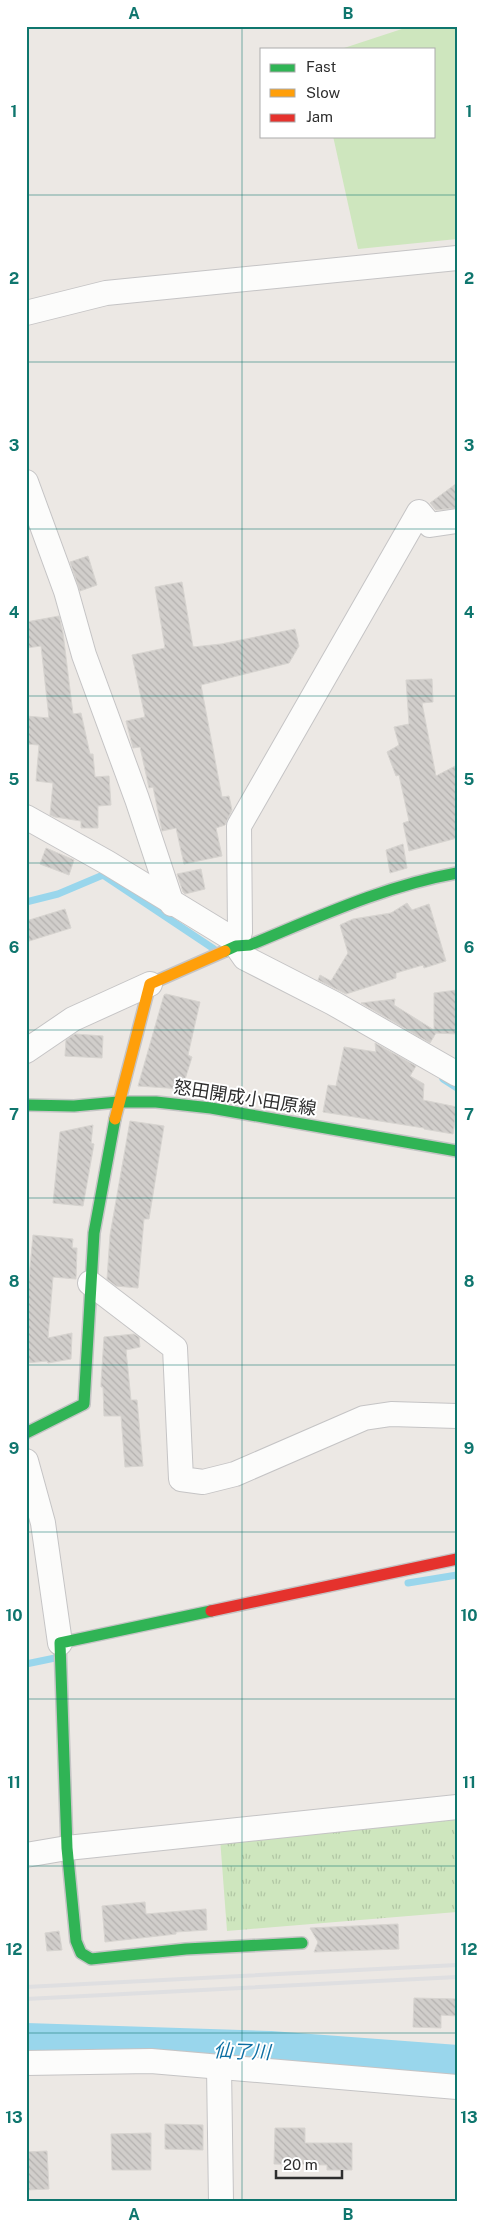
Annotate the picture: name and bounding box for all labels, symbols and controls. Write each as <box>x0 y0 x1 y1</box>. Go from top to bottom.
text: A <box>128 4 140 23</box>
text: B <box>343 4 354 23</box>
legend <box>260 48 436 138</box>
text: Fast <box>306 58 336 75</box>
text: Slow <box>306 84 341 101</box>
text: 1 <box>11 102 17 121</box>
text: 1 <box>466 102 472 121</box>
text: Jam <box>306 108 333 125</box>
text: 2 <box>9 269 19 288</box>
text: 2 <box>464 269 474 288</box>
text: 3 <box>9 436 19 455</box>
text: 3 <box>464 436 474 455</box>
text: 4 <box>9 603 20 622</box>
text: 4 <box>464 603 475 622</box>
text: 5 <box>9 770 20 789</box>
text: 5 <box>464 770 475 789</box>
text: 6 <box>9 938 19 957</box>
text: 6 <box>464 938 474 957</box>
street label: 怒田開成小田原線 <box>172 1076 318 1119</box>
text: 7 <box>9 1105 19 1124</box>
text: 7 <box>464 1105 474 1124</box>
text: 8 <box>9 1272 20 1291</box>
text: 8 <box>464 1272 475 1291</box>
text: 9 <box>9 1439 19 1458</box>
text: 9 <box>464 1439 474 1458</box>
text: 10 <box>5 1606 23 1625</box>
text: 10 <box>460 1606 478 1625</box>
text: 11 <box>7 1773 21 1792</box>
text: 11 <box>462 1773 476 1792</box>
text: 12 <box>5 1940 23 1959</box>
text: 12 <box>460 1940 478 1959</box>
water label: 仙了川 <box>213 2039 273 2063</box>
text: 13 <box>5 2108 23 2127</box>
text: 13 <box>460 2108 478 2127</box>
scale bar <box>276 2148 342 2180</box>
text: 20 m <box>283 2156 318 2173</box>
text: A <box>128 2205 140 2224</box>
text: B <box>343 2205 354 2224</box>

